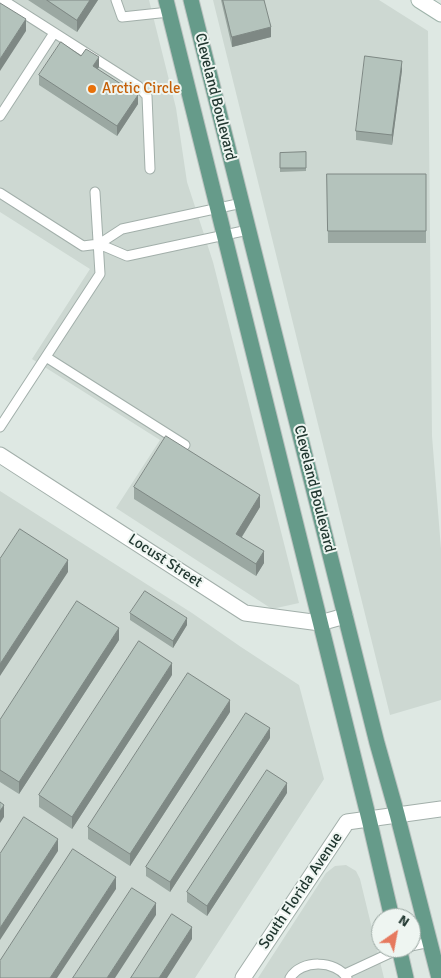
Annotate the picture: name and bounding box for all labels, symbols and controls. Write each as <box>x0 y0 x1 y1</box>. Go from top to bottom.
street label: Cleveland Boulevard <box>190 31 240 163</box>
place label: Arctic Circle <box>102 80 180 98</box>
marker: Arctic Circle <box>86 83 98 95</box>
street label: Cleveland Boulevard <box>289 423 339 555</box>
street label: Locust Street <box>125 530 205 592</box>
street label: South Florida Avenue <box>255 829 347 953</box>
north arrow <box>371 908 421 958</box>
text: N <box>395 911 413 931</box>

